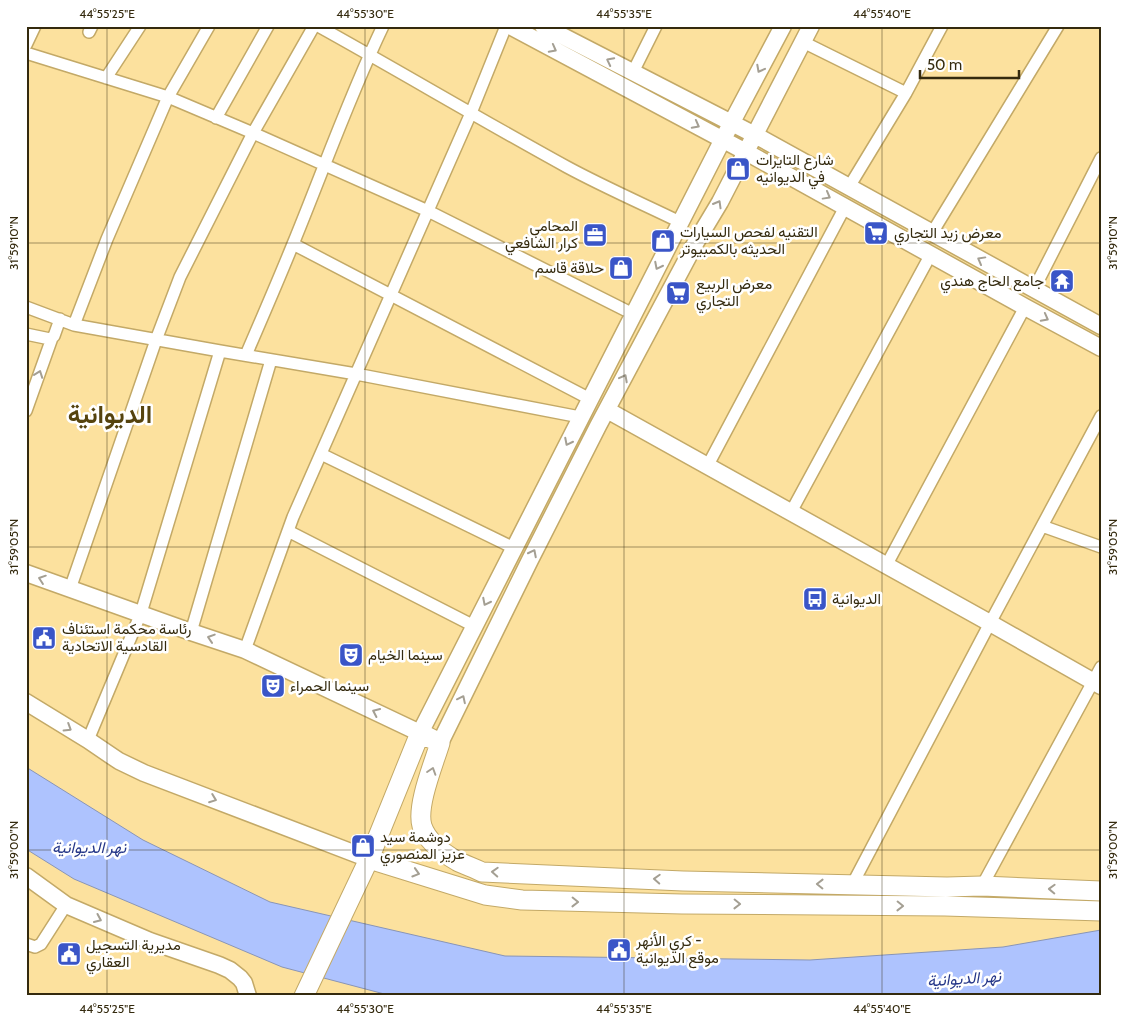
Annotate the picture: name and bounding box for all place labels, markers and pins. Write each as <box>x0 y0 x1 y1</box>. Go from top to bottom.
place label: شارع التايرات في الديوانيه <box>756 151 834 190</box>
shop icon: شارع التايرات في الديوانيه <box>725 156 751 182</box>
place label: المحامي كرار الشافعي <box>505 217 578 256</box>
supermarket icon: معرض زيد التجاري <box>863 220 889 246</box>
office icon: المحامي كرار الشافعي <box>582 222 608 248</box>
place label: التقنيه لفحص السيارات الحديثه بالكمبيوتر <box>679 223 818 258</box>
place label: معرض زيد التجاري <box>894 224 1002 246</box>
shop icon: التقنيه لفحص السيارات الحديثه بالكمبيوتر <box>650 228 676 254</box>
shop icon: حلاقة قاسم <box>608 255 634 281</box>
place label: حلاقة قاسم <box>535 259 604 278</box>
temple icon: جامع الحاج هندي <box>1049 268 1075 294</box>
place label: جامع الحاج هندي <box>940 272 1044 294</box>
place label: معرض الربيع التجاري <box>696 275 772 314</box>
supermarket icon: معرض الربيع التجاري <box>665 280 691 306</box>
bus stop icon: الديوانية <box>802 586 828 612</box>
place label: الديوانية <box>832 590 881 608</box>
place label: رئاسة محكمة استئناف القادسية الاتحادية <box>62 620 191 655</box>
public building icon: رئاسة محكمة استئناف القادسية الاتحادية <box>31 625 57 651</box>
theatre icon: سينما الخيام <box>338 642 364 668</box>
place label: سينما الخيام <box>368 646 443 665</box>
theatre icon: سينما الحمراء <box>260 673 286 699</box>
place label: سينما الحمراء <box>290 677 369 695</box>
place label: دوشمة سيد عزيز المنصوري <box>380 828 465 867</box>
shop icon: دوشمة سيد عزيز المنصوري <box>350 833 376 859</box>
place label: كري الأنهر - موقع الديوانية <box>635 932 719 969</box>
place label: مديرية التسجيل العقاري <box>86 936 181 975</box>
public building icon: كري الأنهر - موقع الديوانية <box>606 937 632 963</box>
public building icon: مديرية التسجيل العقاري <box>56 941 82 967</box>

